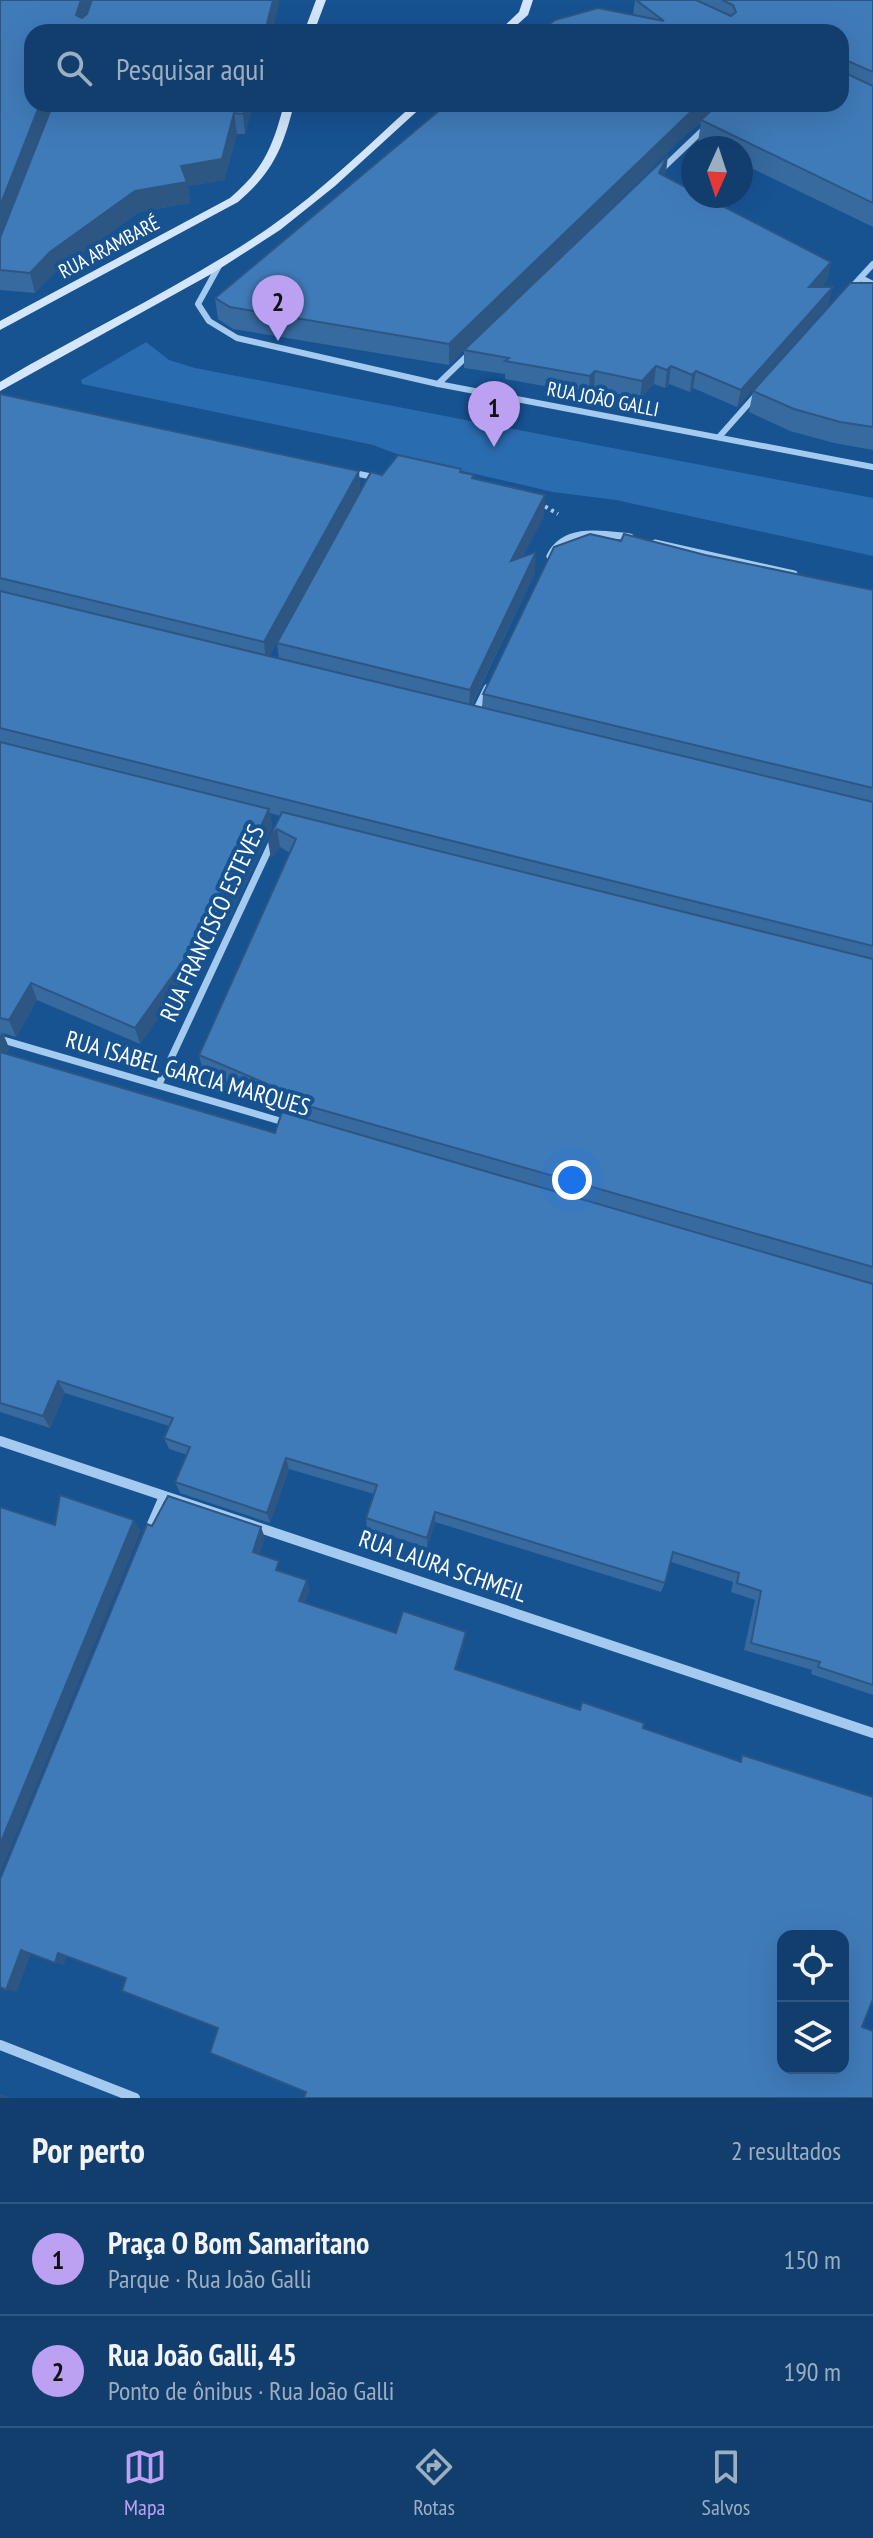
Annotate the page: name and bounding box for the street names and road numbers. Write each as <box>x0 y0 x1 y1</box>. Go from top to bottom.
street label: RUA ARAMBARÉ <box>54 210 164 284</box>
street label: RUA JOÃO GALLI <box>545 375 661 423</box>
street label: RUA FRANCISCO ESTEVES <box>153 820 271 1026</box>
street label: RUA ISABEL GARCIA MARQUES <box>62 1023 314 1123</box>
street label: RUA LAURA SCHMEIL <box>355 1523 531 1609</box>

